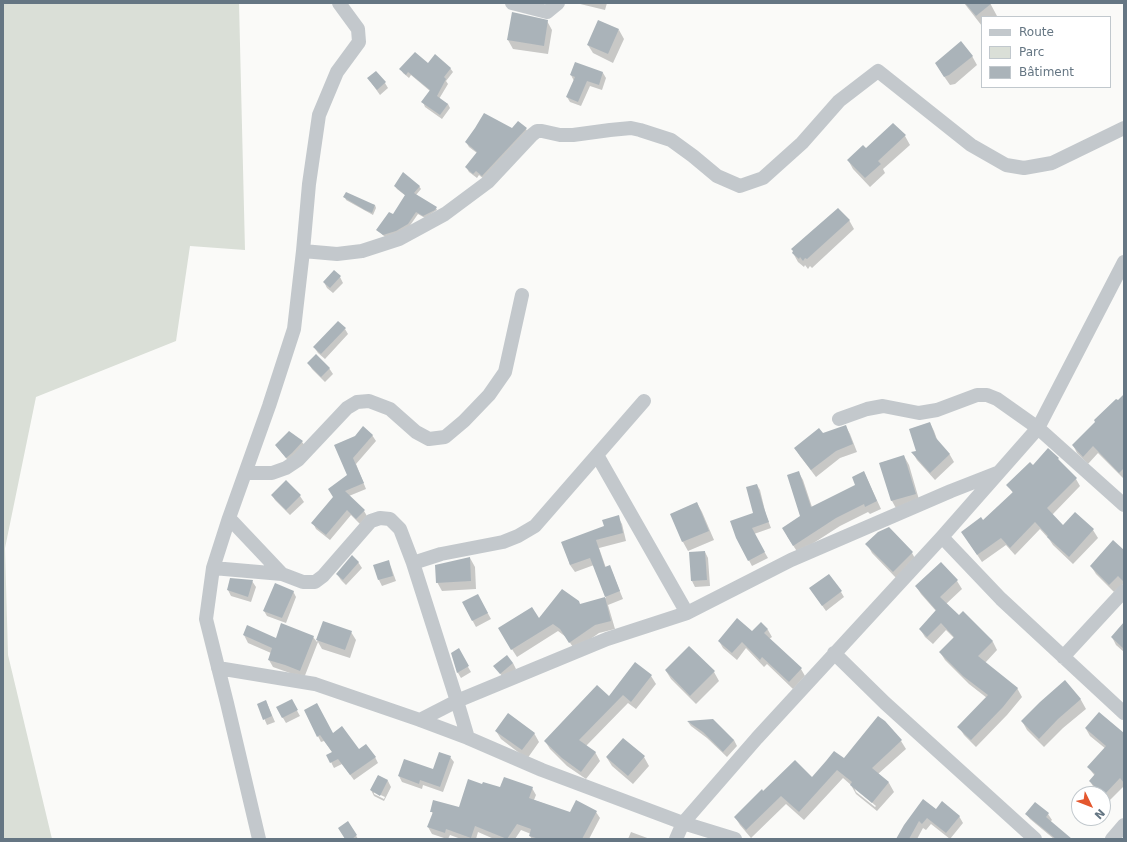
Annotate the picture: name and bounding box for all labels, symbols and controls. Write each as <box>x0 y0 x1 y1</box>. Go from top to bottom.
legend <box>981 16 1111 88</box>
text: Route <box>1019 25 1054 39</box>
text: Parc <box>1019 45 1044 59</box>
text: Bâtiment <box>1019 65 1074 79</box>
north arrow <box>1071 786 1111 826</box>
text: N <box>1092 806 1107 822</box>

